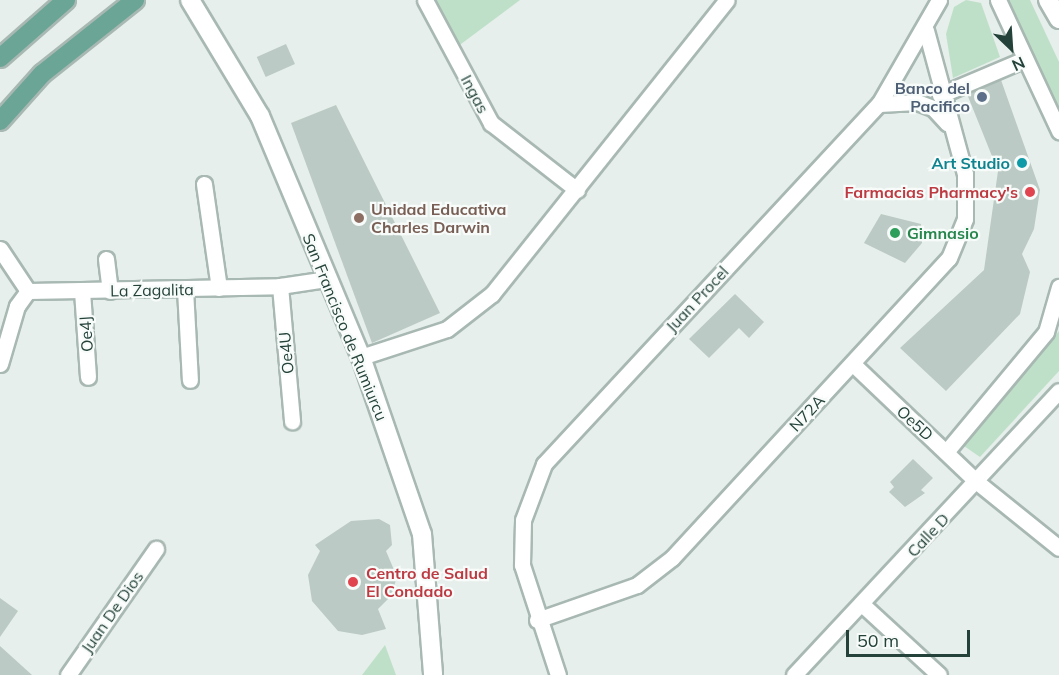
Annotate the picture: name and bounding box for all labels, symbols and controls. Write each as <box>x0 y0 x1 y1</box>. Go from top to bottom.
north arrow <box>981 18 1041 78</box>
text: N <box>1009 53 1028 76</box>
street label: Ingas <box>457 72 493 116</box>
place label: Banco del Pacifico <box>895 78 970 116</box>
marker: Banco del Pacifico <box>975 90 989 104</box>
place label: Art Studio <box>931 153 1010 173</box>
marker: Art Studio <box>1015 156 1029 170</box>
place label: Farmacias Pharmacy's <box>844 182 1018 202</box>
marker: Farmacias Pharmacy's <box>1023 185 1037 199</box>
place label: Unidad Educativa Charles Darwin <box>371 199 506 237</box>
marker: Unidad Educativa Charles Darwin <box>352 211 366 225</box>
place label: Gimnasio <box>907 223 979 243</box>
marker: Gimnasio <box>888 226 902 240</box>
street label: San Francisco de Rumiurcu <box>299 231 391 423</box>
street label: Juan Procel <box>662 262 732 336</box>
street label: La Zagalita <box>110 280 194 300</box>
street label: Oe4J <box>75 315 97 353</box>
street label: Oe4U <box>275 331 297 375</box>
street label: N72A <box>785 391 829 435</box>
street label: Oe5D <box>893 401 937 445</box>
street label: Calle D <box>903 509 953 561</box>
place label: Centro de Salud El Condado <box>366 563 488 601</box>
street label: Juan De Dios <box>77 567 147 657</box>
marker: Centro de Salud El Condado <box>344 573 362 591</box>
scale bar <box>849 618 974 656</box>
text: 50 m <box>857 629 899 652</box>

